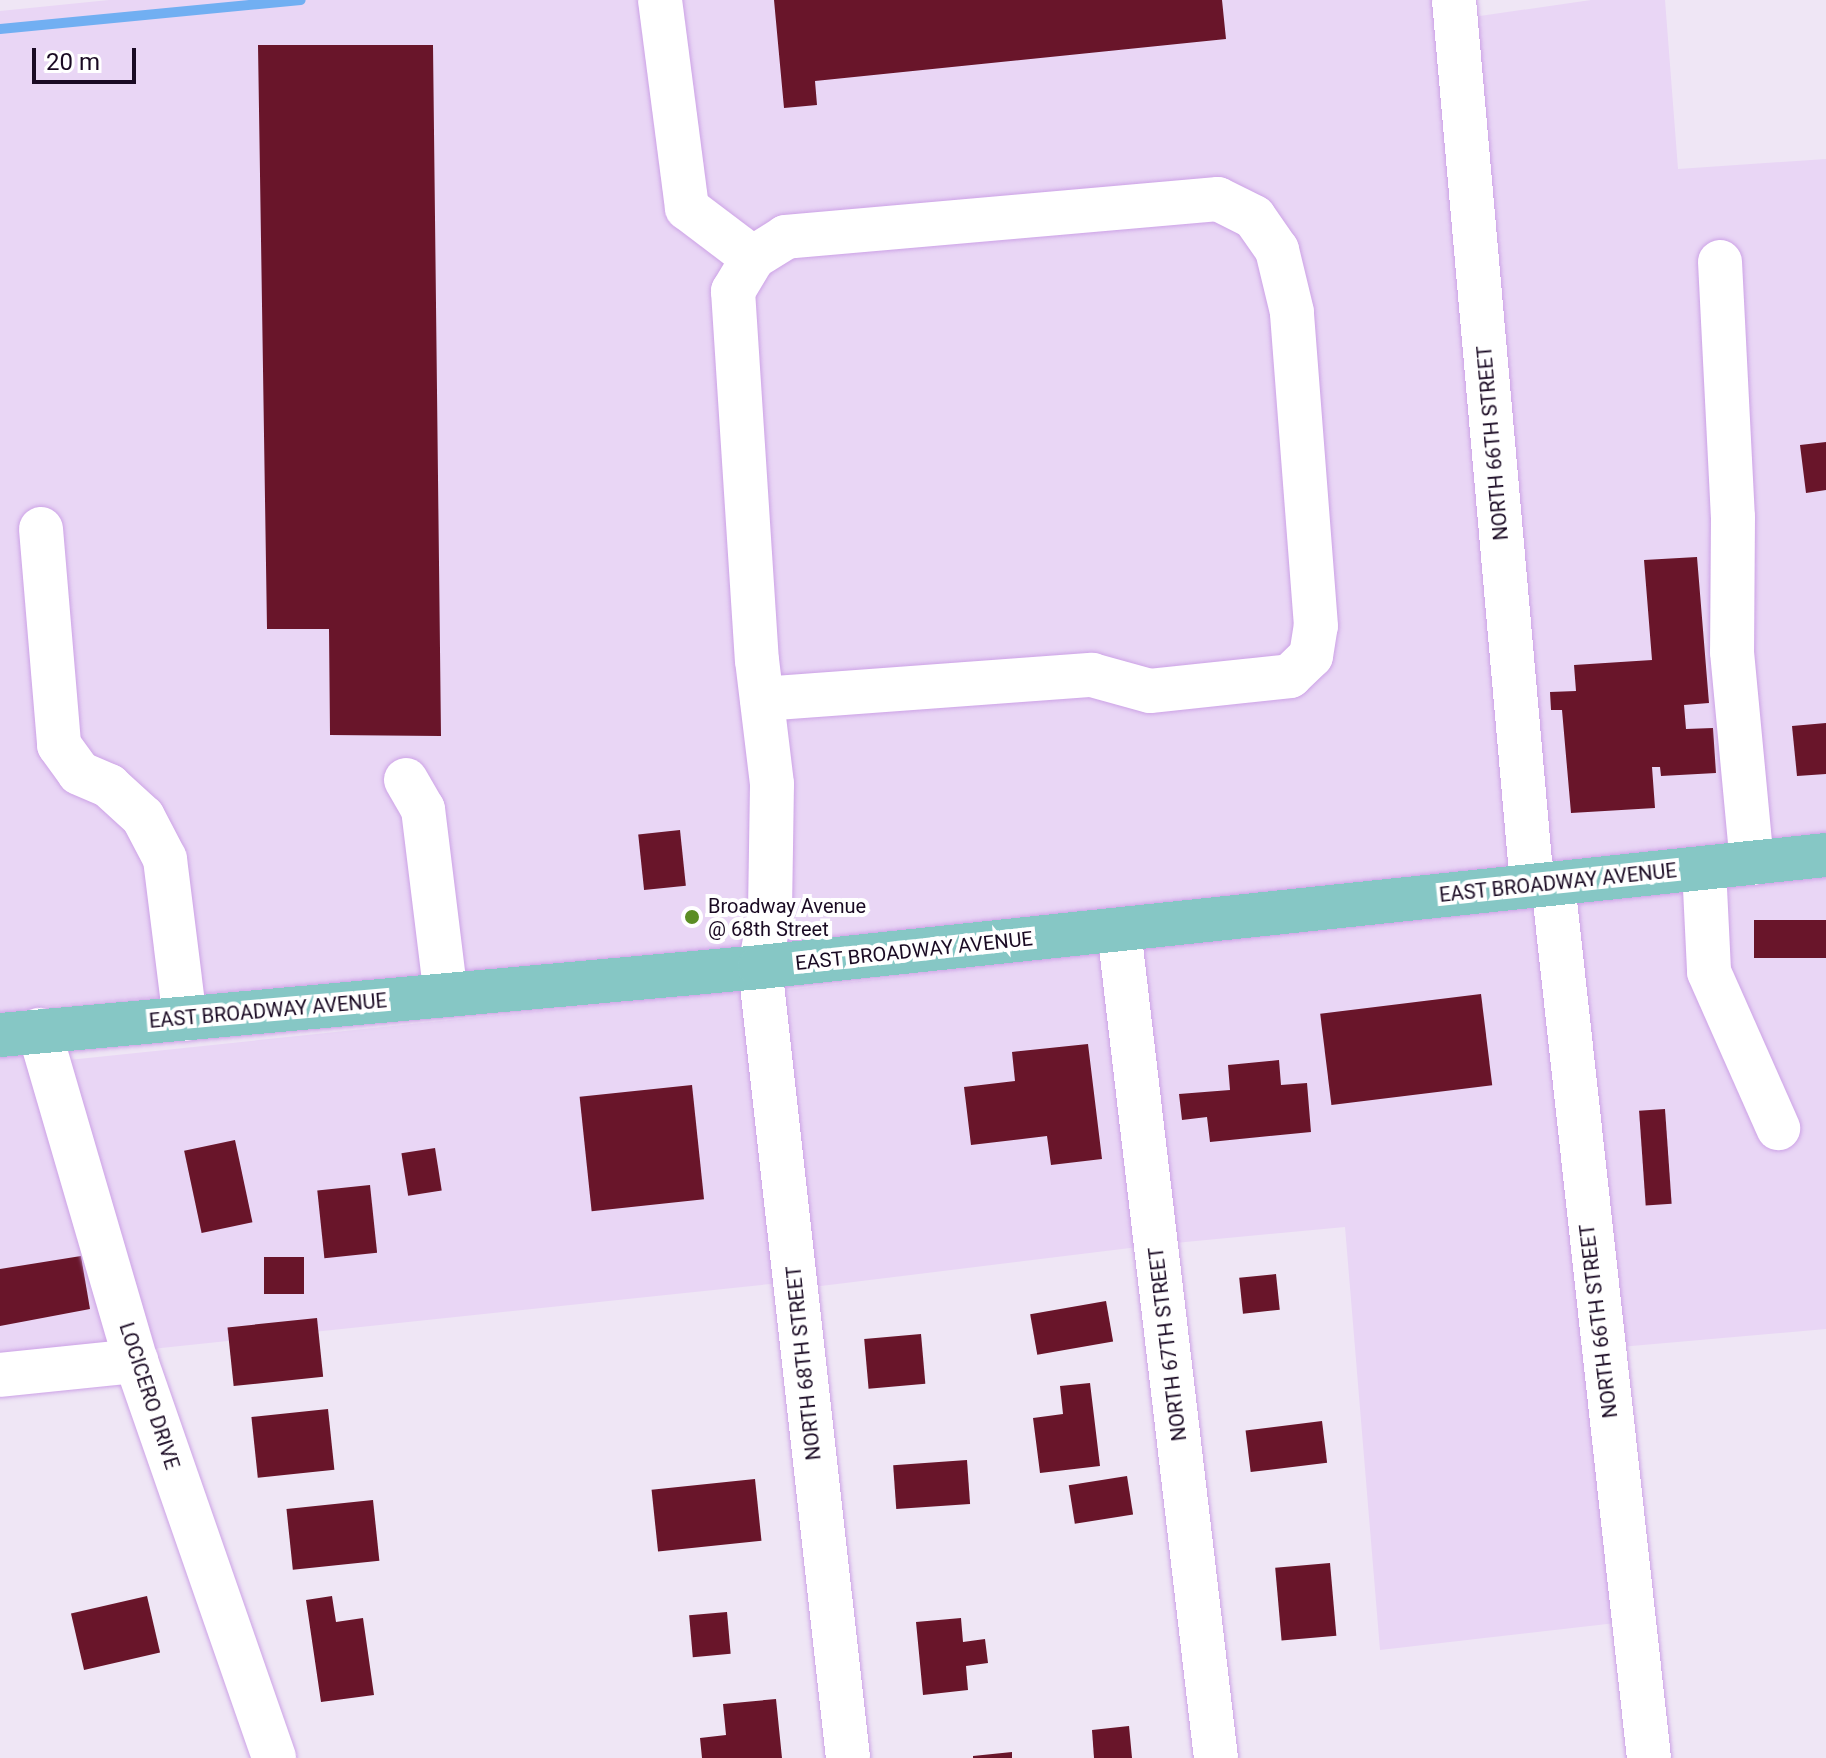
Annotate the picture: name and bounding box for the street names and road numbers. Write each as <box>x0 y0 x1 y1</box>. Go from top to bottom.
street label: NORTH 66TH STREET <box>1473 345 1513 541</box>
street label: EAST BROADWAY AVENUE <box>1438 859 1678 907</box>
street label: EAST BROADWAY AVENUE <box>794 927 1034 975</box>
street label: EAST BROADWAY AVENUE <box>148 989 388 1033</box>
street label: NORTH 66TH STREET <box>1575 1223 1623 1419</box>
street label: NORTH 67TH STREET <box>1144 1246 1192 1442</box>
street label: NORTH 68TH STREET <box>782 1265 826 1461</box>
street label: LOCICERO DRIVE <box>114 1320 184 1472</box>

